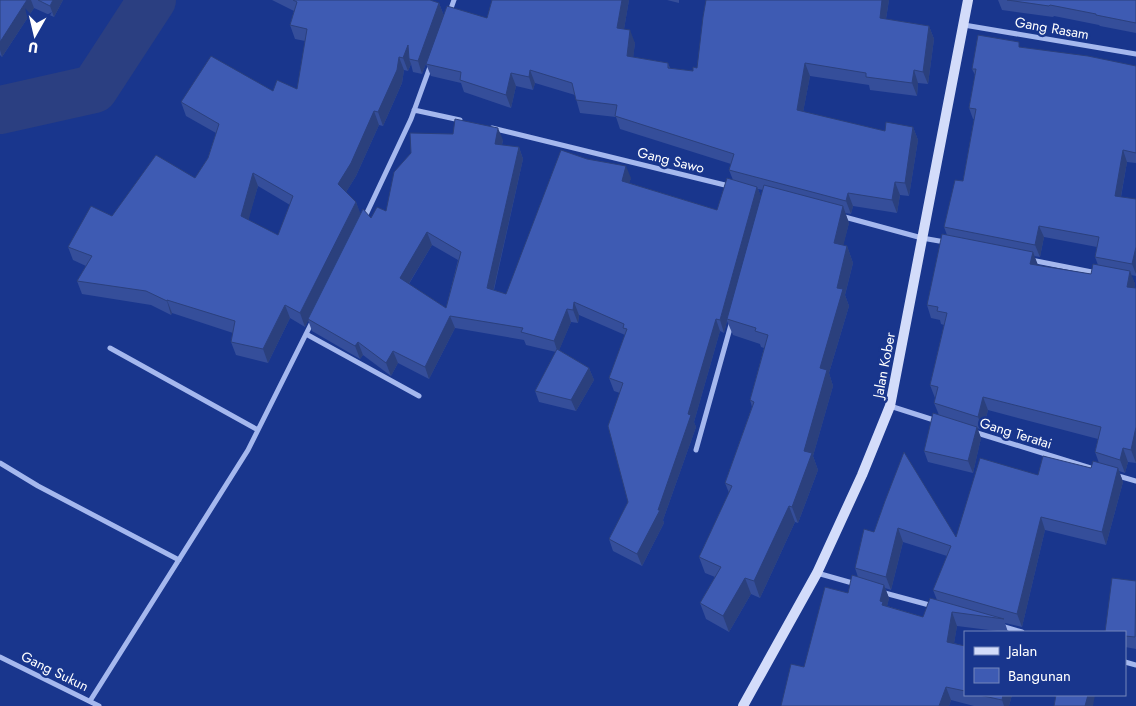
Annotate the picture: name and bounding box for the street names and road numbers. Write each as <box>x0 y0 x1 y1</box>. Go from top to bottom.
street label: Gang Rasam <box>1013 12 1091 44</box>
street label: Gang Sawo <box>635 142 707 178</box>
street label: Jalan Kober <box>867 330 900 402</box>
street label: Gang Teratai <box>977 413 1055 453</box>
street label: Gang Sukun <box>18 646 92 696</box>

